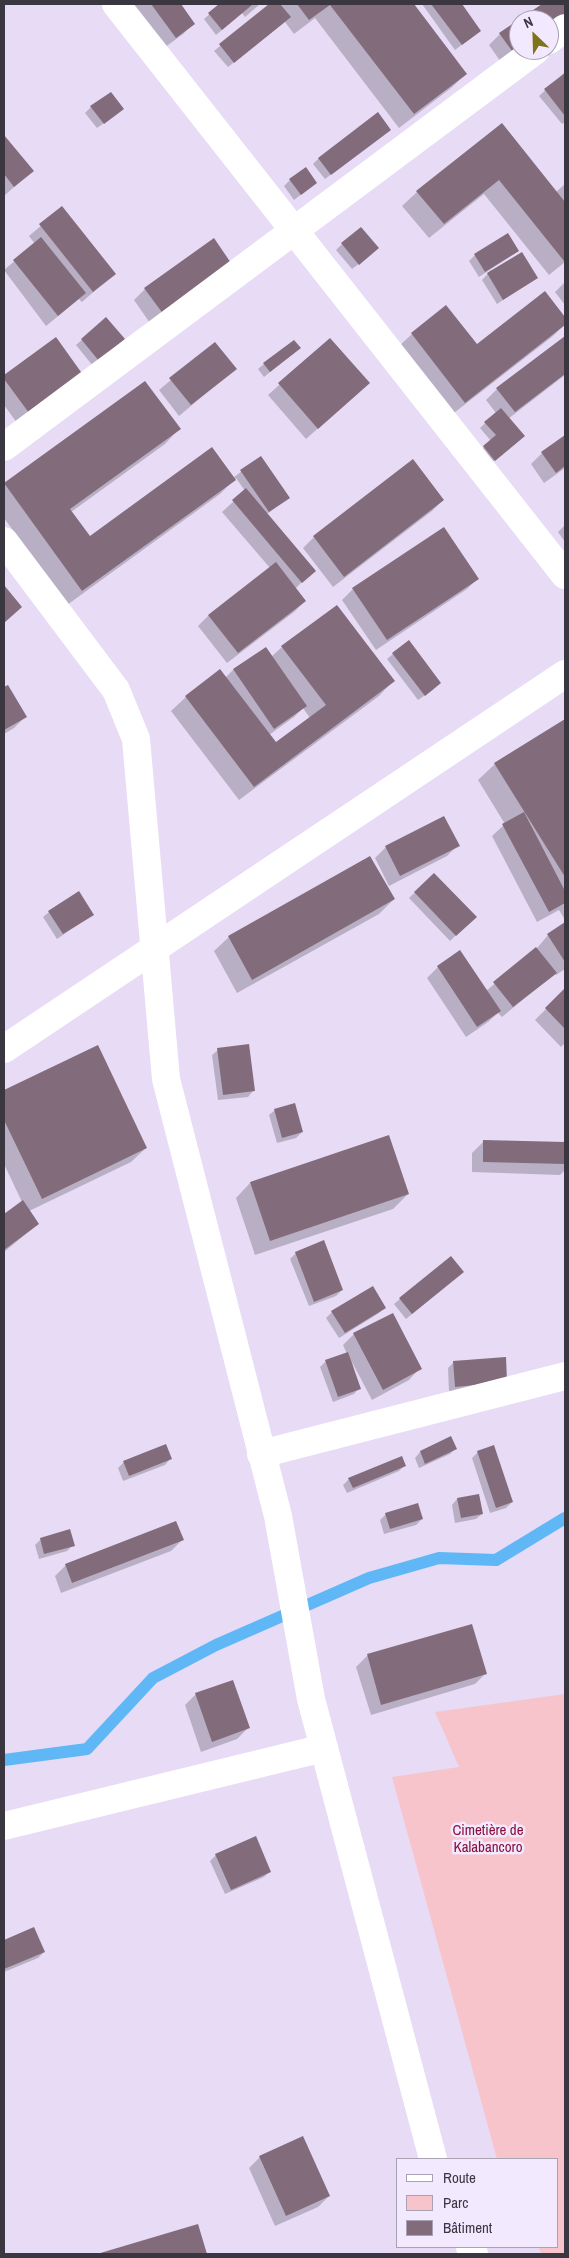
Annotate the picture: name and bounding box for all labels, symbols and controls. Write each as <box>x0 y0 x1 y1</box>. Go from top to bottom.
north arrow <box>509 10 559 60</box>
text: N <box>521 12 536 32</box>
park label: Cimetière de Kalabancoro <box>452 1822 524 1857</box>
legend <box>396 2158 559 2248</box>
text: Route <box>443 2167 476 2188</box>
text: Parc <box>443 2192 468 2213</box>
text: Bâtiment <box>443 2217 492 2238</box>

